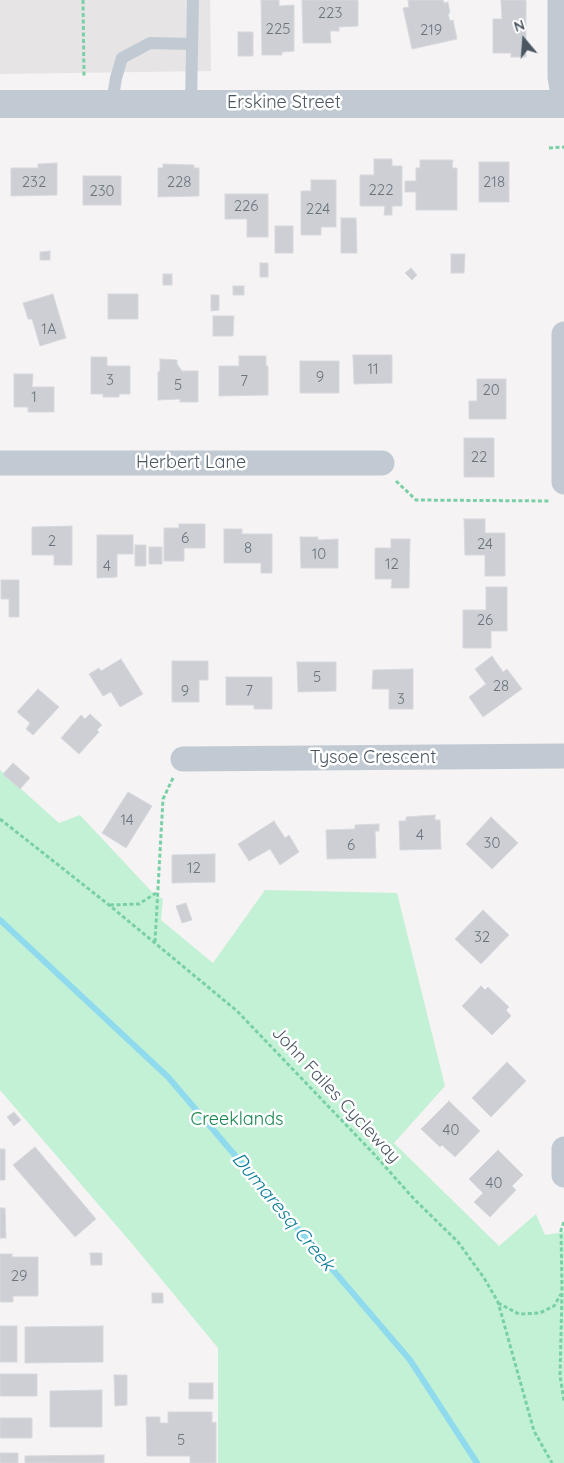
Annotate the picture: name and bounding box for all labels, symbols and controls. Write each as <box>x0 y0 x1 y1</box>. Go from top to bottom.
house number: 223 <box>318 4 342 22</box>
north arrow <box>499 15 549 65</box>
text: N <box>512 16 527 36</box>
house number: 225 <box>266 20 290 38</box>
house number: 219 <box>420 21 442 39</box>
street label: Erskine Street <box>227 92 341 114</box>
house number: 232 <box>22 173 46 191</box>
house number: 228 <box>167 173 191 191</box>
house number: 218 <box>483 173 505 191</box>
house number: 222 <box>369 181 393 199</box>
house number: 230 <box>89 182 115 200</box>
house number: 226 <box>234 197 258 215</box>
house number: 224 <box>306 200 330 218</box>
house number: 1A <box>41 320 57 338</box>
house number: 11 <box>367 360 379 378</box>
house number: 9 <box>316 368 324 386</box>
house number: 3 <box>106 371 114 389</box>
house number: 7 <box>240 372 248 390</box>
house number: 5 <box>174 376 182 394</box>
house number: 20 <box>482 381 500 399</box>
house number: 1 <box>31 388 37 406</box>
house number: 22 <box>471 448 487 466</box>
street label: Herbert Lane <box>136 452 246 474</box>
house number: 6 <box>181 529 189 547</box>
house number: 2 <box>48 532 56 550</box>
house number: 24 <box>477 535 493 553</box>
house number: 8 <box>244 539 252 557</box>
house number: 10 <box>312 545 326 563</box>
house number: 12 <box>385 555 399 573</box>
house number: 4 <box>103 557 111 575</box>
house number: 26 <box>477 611 493 629</box>
house number: 5 <box>313 668 321 686</box>
house number: 28 <box>493 677 509 695</box>
house number: 9 <box>181 682 189 700</box>
house number: 7 <box>245 682 253 700</box>
house number: 3 <box>397 690 405 708</box>
street label: Tysoe Crescent <box>310 747 436 769</box>
house number: 14 <box>120 811 134 829</box>
house number: 4 <box>416 826 424 844</box>
house number: 30 <box>484 834 500 852</box>
house number: 6 <box>347 836 355 854</box>
house number: 12 <box>187 859 201 877</box>
house number: 32 <box>474 928 490 946</box>
street label: John Failes Cycleway <box>267 1022 405 1168</box>
park label: Creeklands <box>191 1109 283 1131</box>
house number: 40 <box>443 1121 459 1139</box>
water label: Dumaresq Creek <box>227 1148 339 1276</box>
house number: 40 <box>486 1174 502 1192</box>
house number: 29 <box>11 1267 27 1285</box>
house number: 5 <box>177 1431 185 1449</box>

